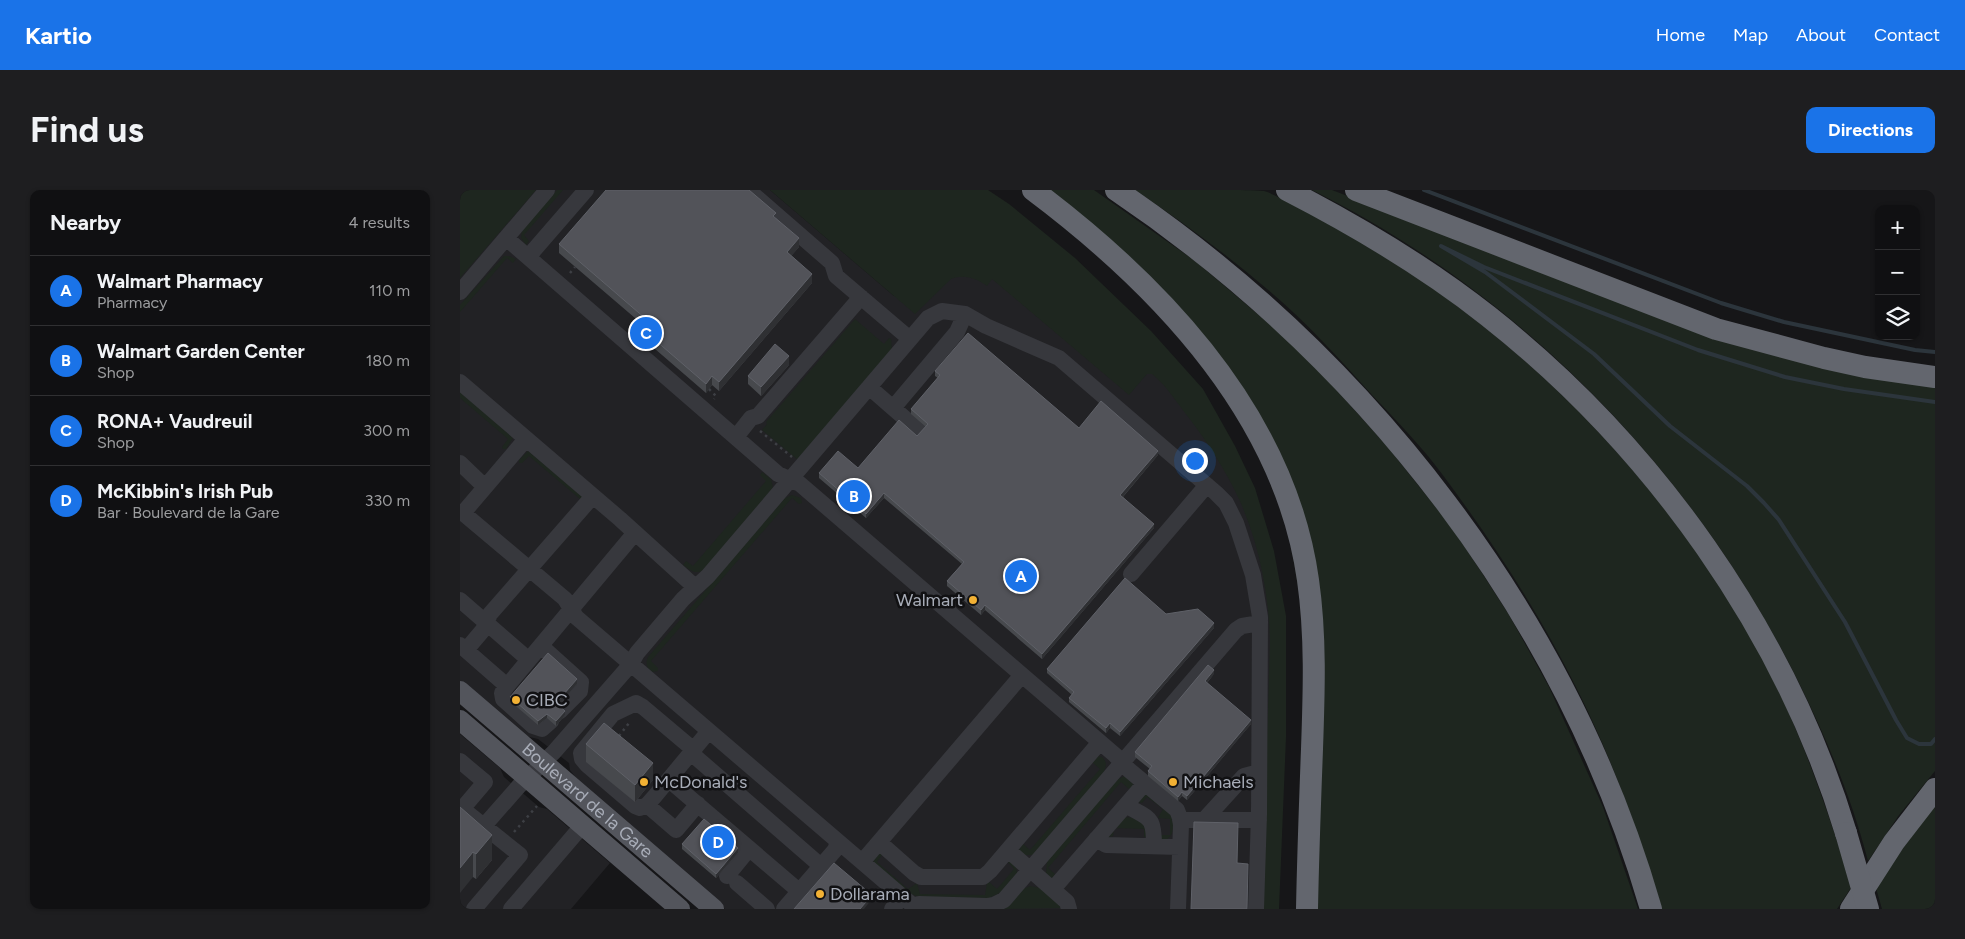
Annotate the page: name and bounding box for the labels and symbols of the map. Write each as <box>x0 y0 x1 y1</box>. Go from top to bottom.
pin: C <box>630 314 662 352</box>
your location <box>1182 448 1208 474</box>
pin: B <box>838 477 870 515</box>
pin: A <box>1005 557 1037 595</box>
place label: Walmart <box>896 589 963 611</box>
marker: Walmart <box>967 594 979 606</box>
place label: CIBC <box>526 689 568 711</box>
marker: CIBC <box>510 694 522 706</box>
street label: Boulevard de la Gare <box>517 738 658 863</box>
place label: McDonald's <box>654 771 748 793</box>
place label: Michaels <box>1183 771 1254 793</box>
marker: McDonald's <box>638 776 650 788</box>
marker: Michaels <box>1167 776 1179 788</box>
pin: D <box>702 823 734 861</box>
place label: Dollarama <box>830 883 910 905</box>
marker: Dollarama <box>814 888 826 900</box>

